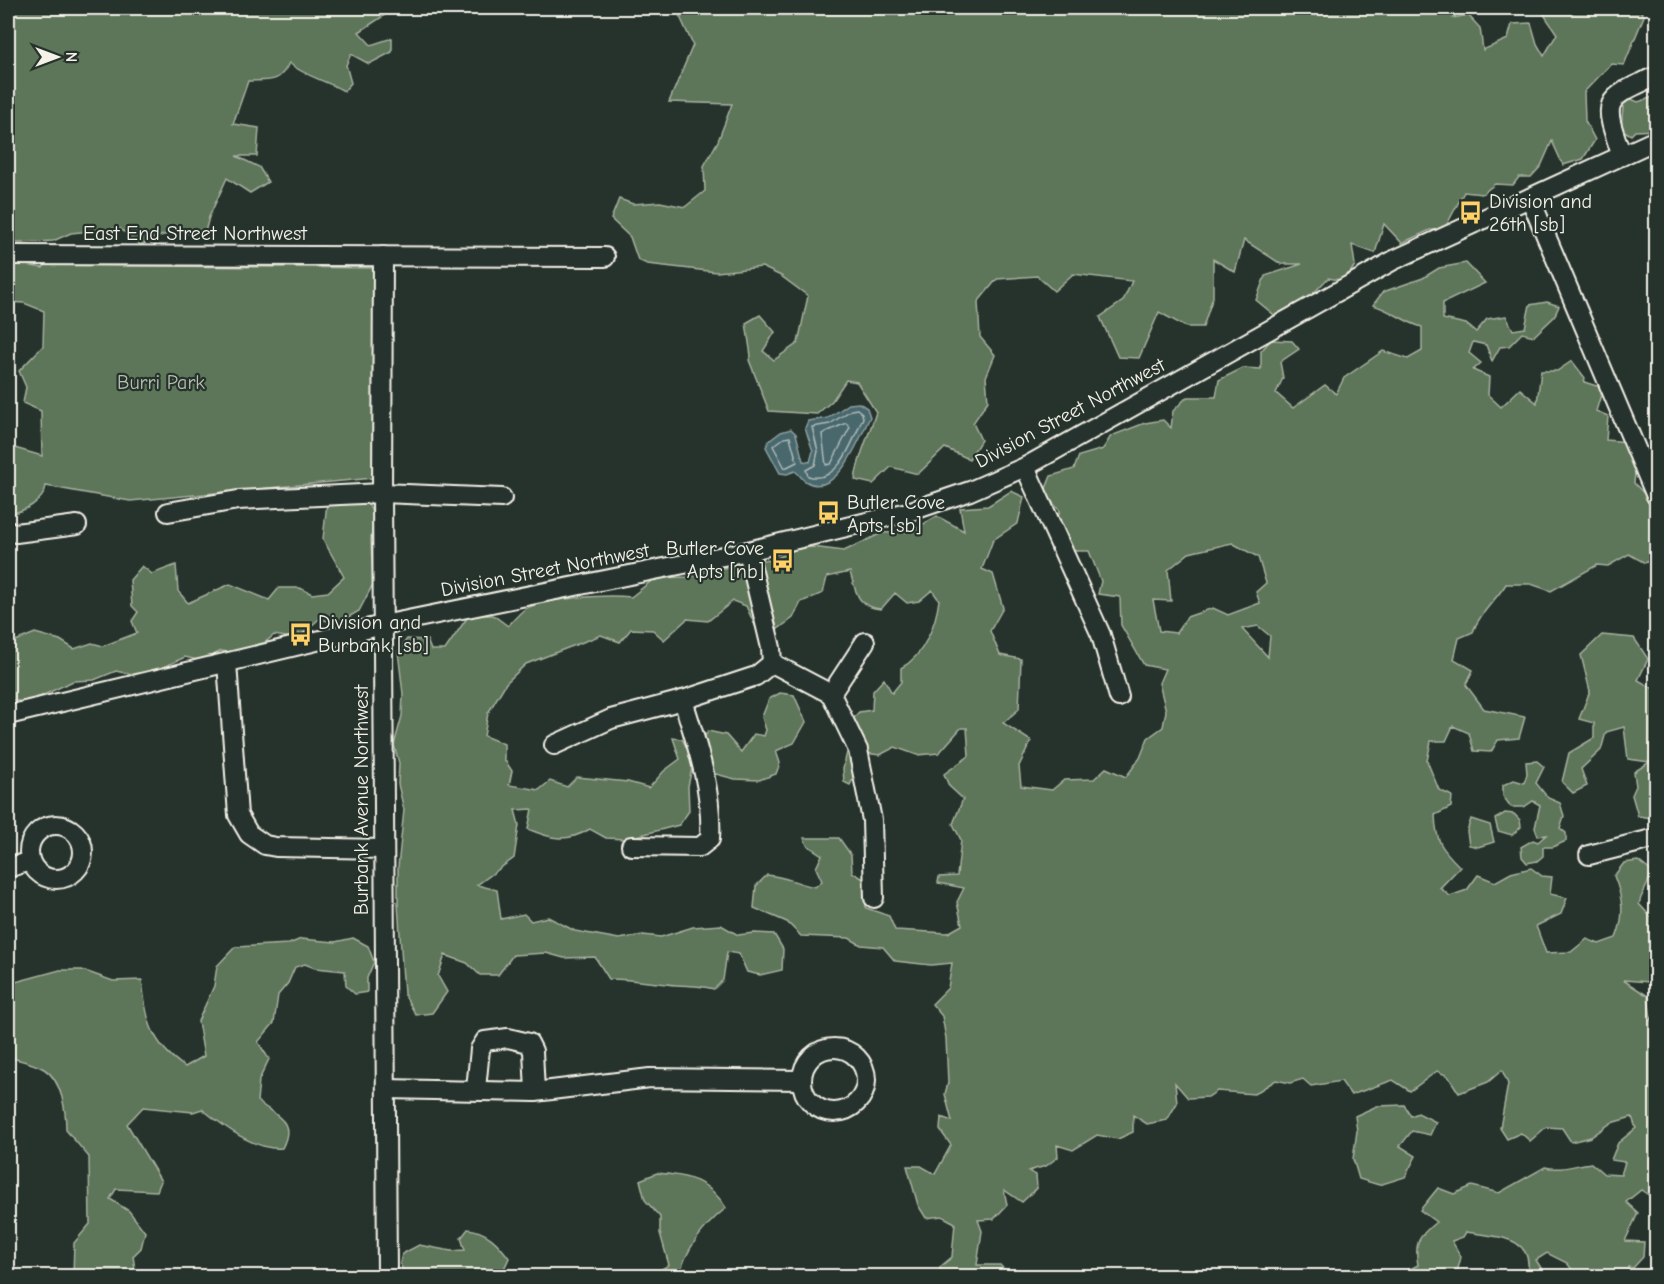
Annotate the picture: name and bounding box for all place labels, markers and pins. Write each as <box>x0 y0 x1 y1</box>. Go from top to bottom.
place label: Division and 26th [sb] <box>1489 190 1592 236</box>
bus stop icon: Division and 26th [sb] <box>1458 199 1484 225</box>
place label: Butler Cove Apts [sb] <box>847 491 945 537</box>
bus stop icon: Butler Cove Apts [sb] <box>816 500 842 526</box>
place label: Butler Cove Apts [nb] <box>666 537 764 583</box>
bus stop icon: Butler Cove Apts [nb] <box>769 547 795 573</box>
place label: Division and Burbank [sb] <box>318 611 429 657</box>
bus stop icon: Division and Burbank [sb] <box>287 621 313 647</box>

